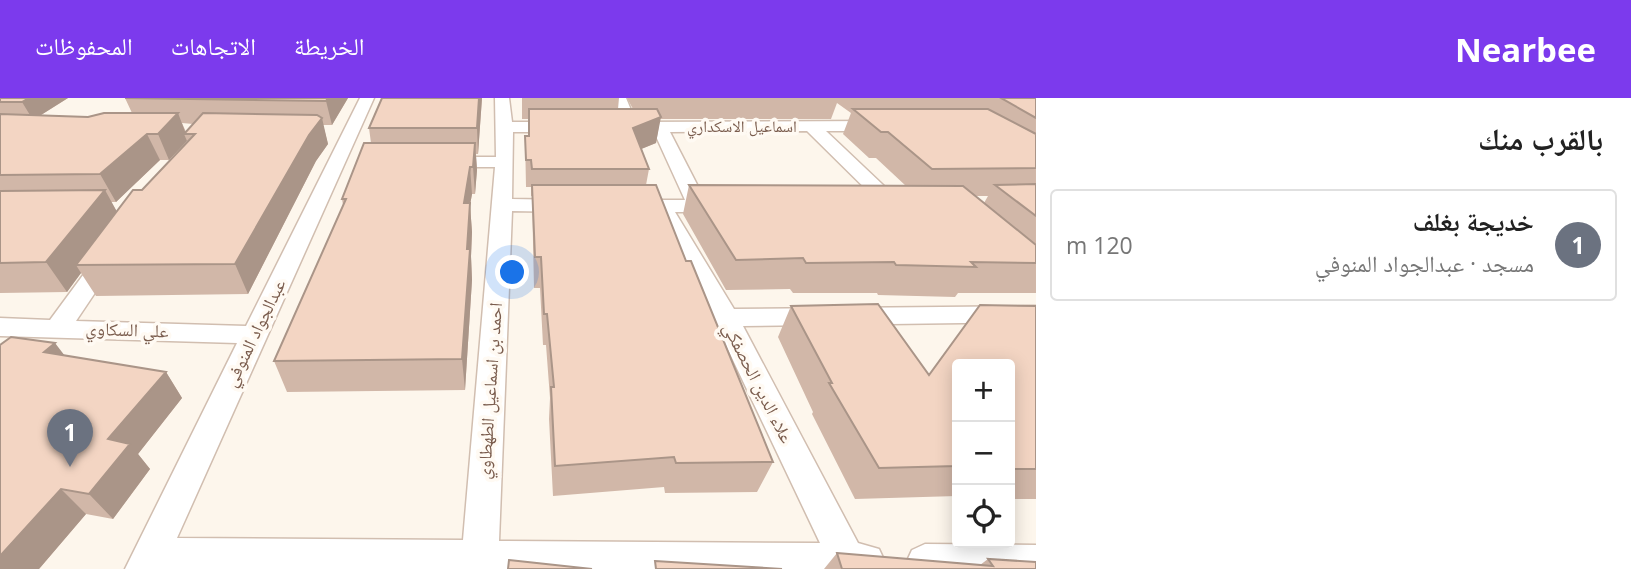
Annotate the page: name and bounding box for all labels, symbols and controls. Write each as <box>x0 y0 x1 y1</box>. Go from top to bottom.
text: Nearbee <box>1455 27 1596 72</box>
text: المحفوظات <box>35 29 133 62</box>
text: الاتجاهات <box>171 29 256 62</box>
text: الخريطة <box>294 29 365 62</box>
street label: اسماعيل الاسكداري <box>687 115 797 139</box>
text: بالقرب منك <box>1478 118 1603 159</box>
text: خديجة بغلف <box>1413 203 1534 239</box>
text: 120 m <box>1066 229 1133 261</box>
text: 1 <box>1571 229 1585 261</box>
text: مسجد · عبدالجواد المنوفي <box>1315 247 1534 279</box>
your location <box>495 255 529 289</box>
street label: عبدالجواد المنوفي <box>218 275 294 392</box>
street label: احمد بن اسماعيل الطهطاوي <box>471 302 511 480</box>
street label: علي السكاوي <box>85 316 169 346</box>
street label: علاء الدين الحصفكي <box>715 318 800 449</box>
map controls <box>952 359 1015 548</box>
button: + <box>952 359 1015 422</box>
pin: 1 <box>47 409 93 467</box>
button: − <box>952 422 1015 485</box>
button: locate <box>952 485 1015 548</box>

